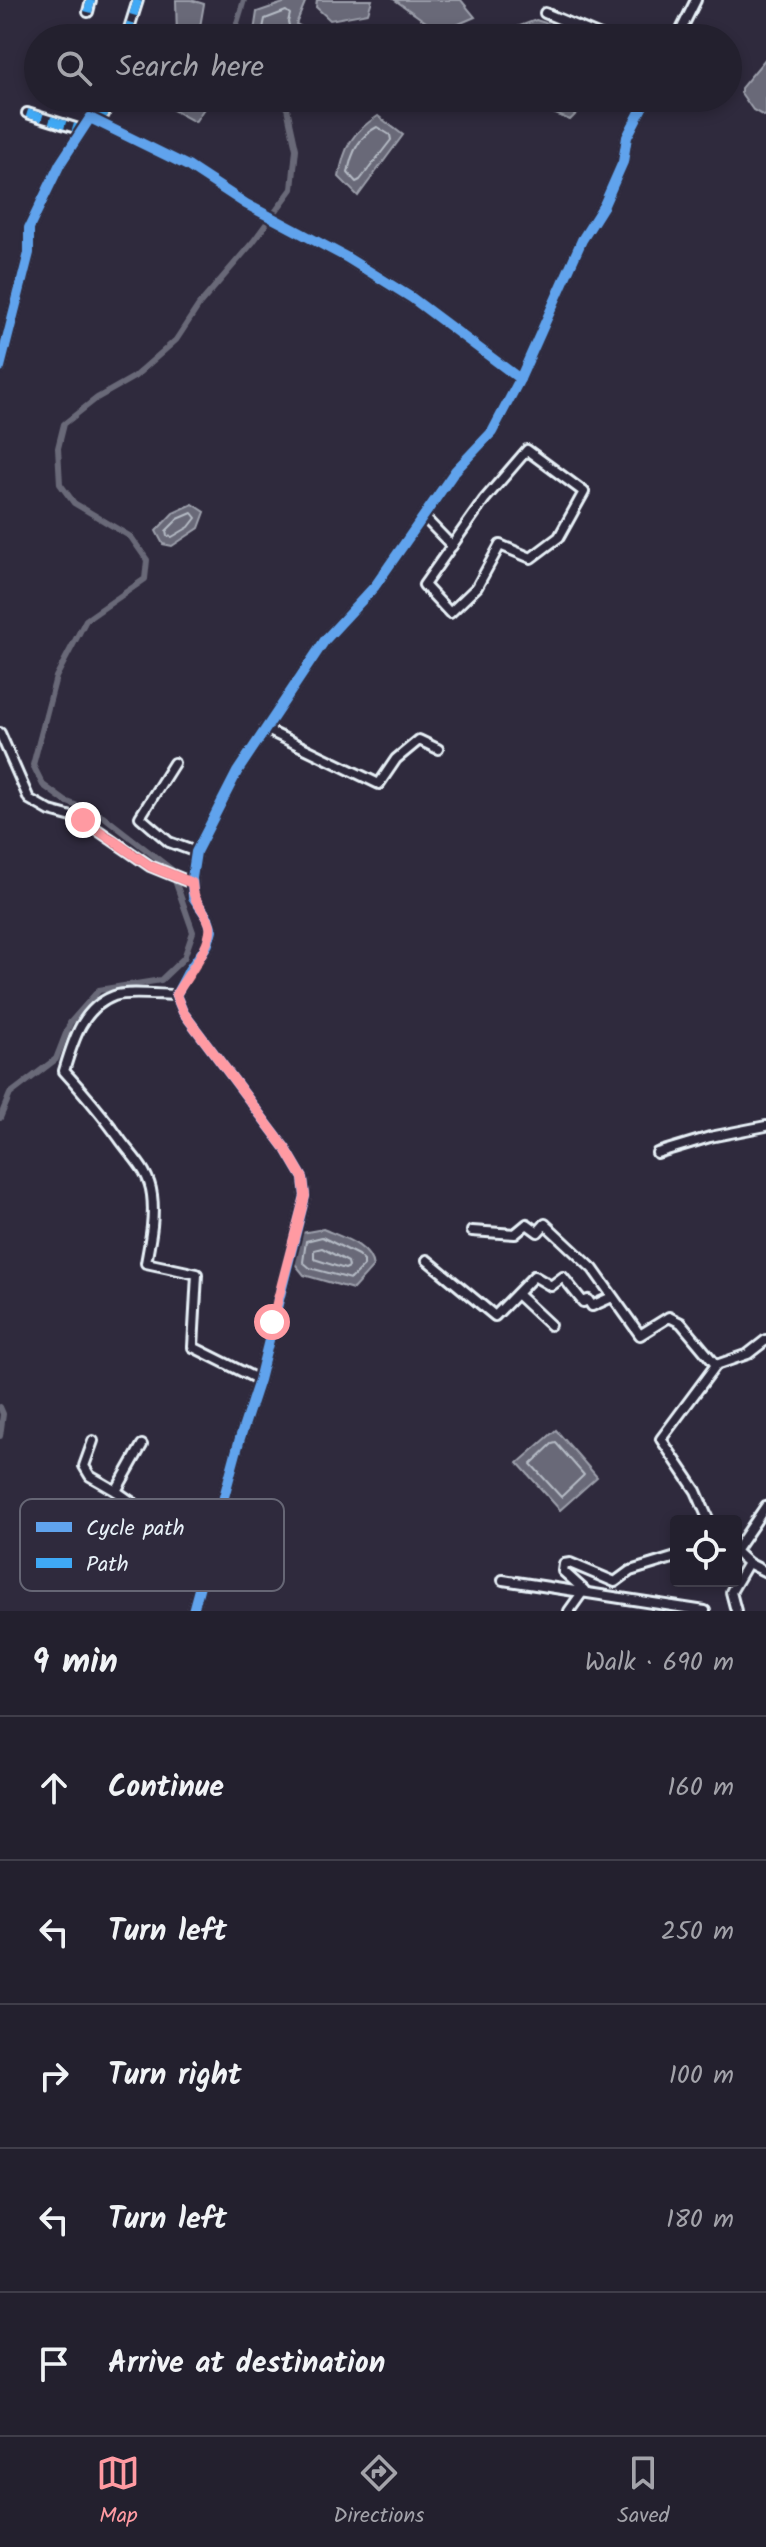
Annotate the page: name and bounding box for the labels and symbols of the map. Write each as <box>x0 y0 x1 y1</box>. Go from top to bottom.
route end <box>65 802 101 838</box>
route start <box>254 1304 290 1340</box>
legend <box>20 1499 284 1591</box>
text: Cycle path <box>86 1512 185 1547</box>
text: Path <box>86 1548 129 1583</box>

